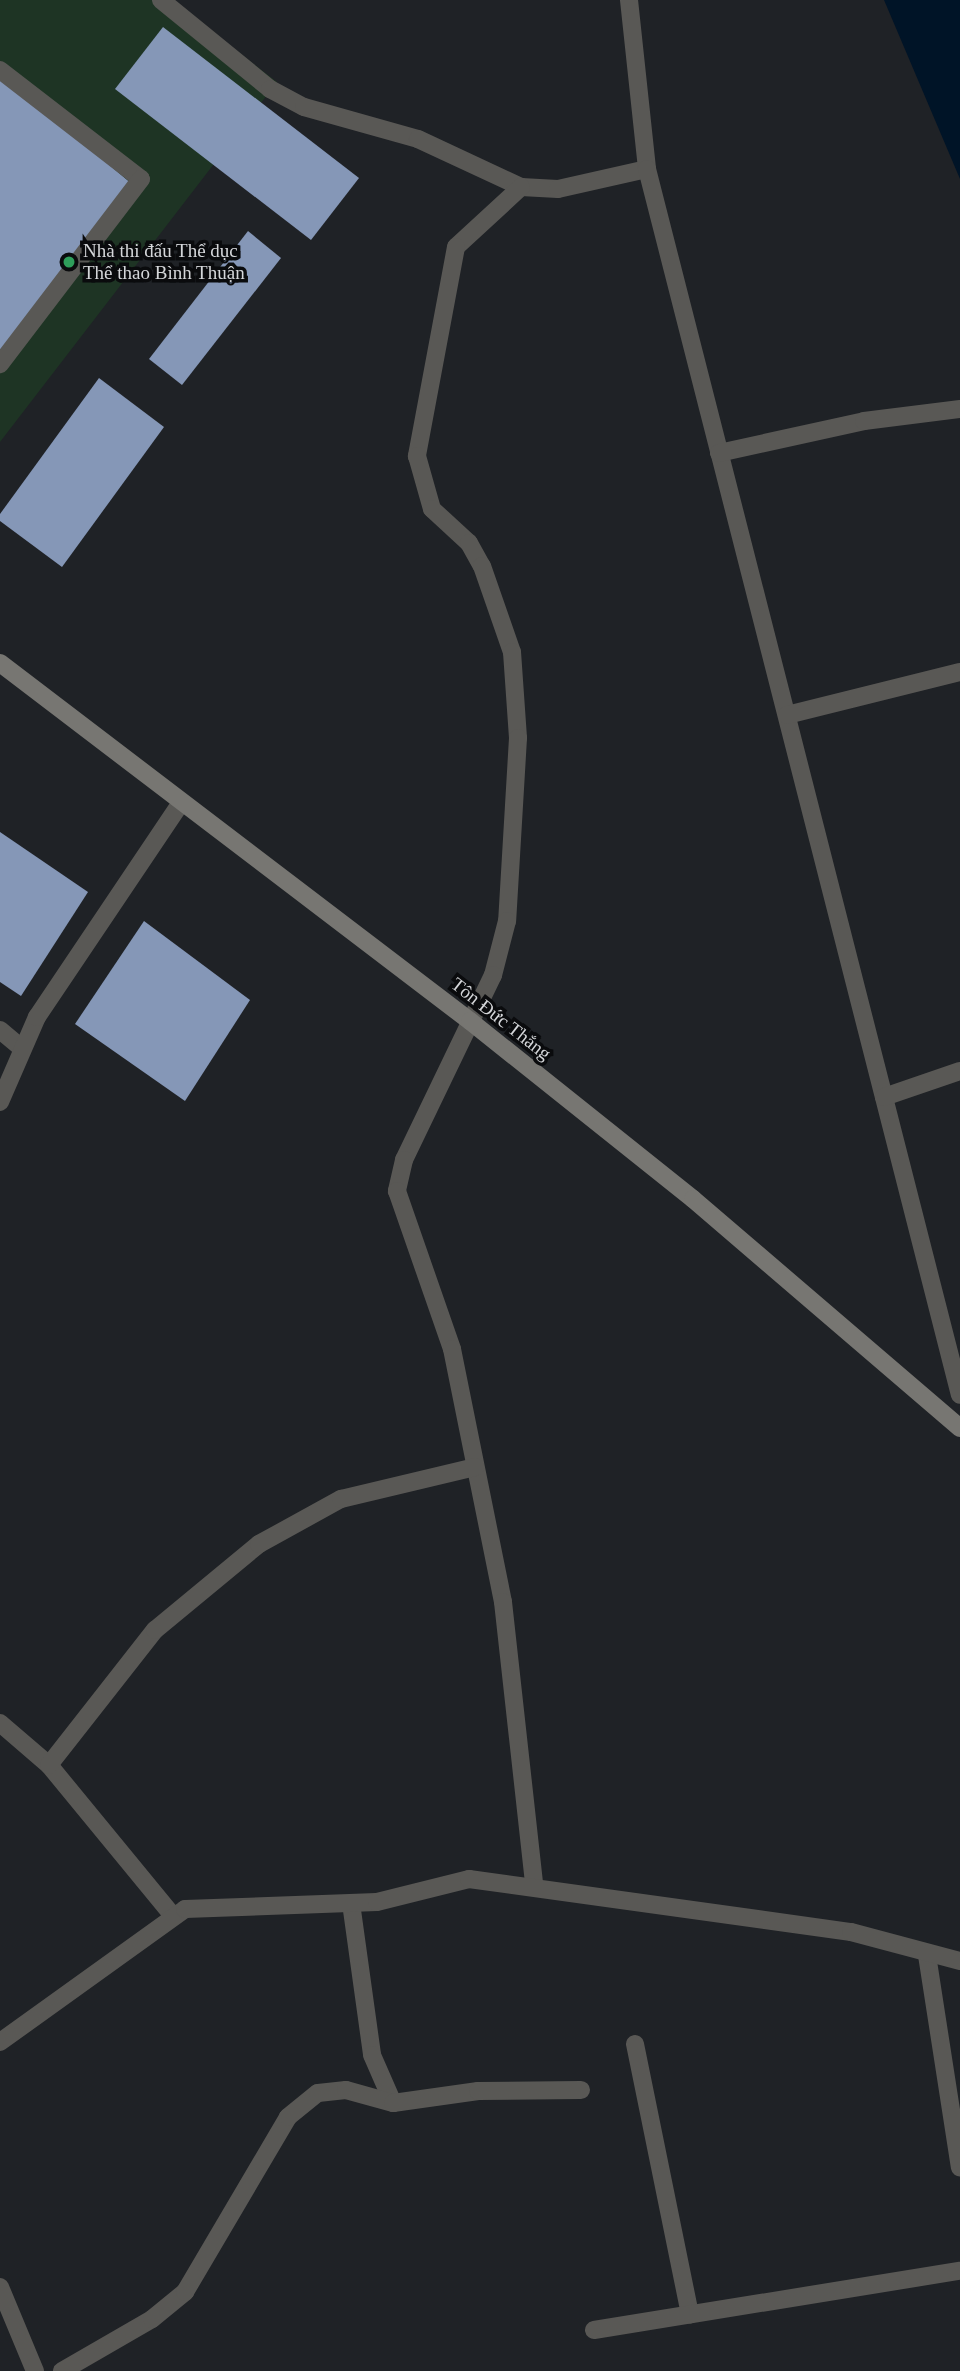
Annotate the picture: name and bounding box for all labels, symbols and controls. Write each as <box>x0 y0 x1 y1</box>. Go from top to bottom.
place label: Nhà thi đấu Thể dục Thể thao Bình Thuận <box>83 240 245 284</box>
marker: Nhà thi đấu Thể dục Thể thao Bình Thuận <box>61 254 77 270</box>
street label: Tôn Đức Thắng <box>446 973 556 1065</box>

